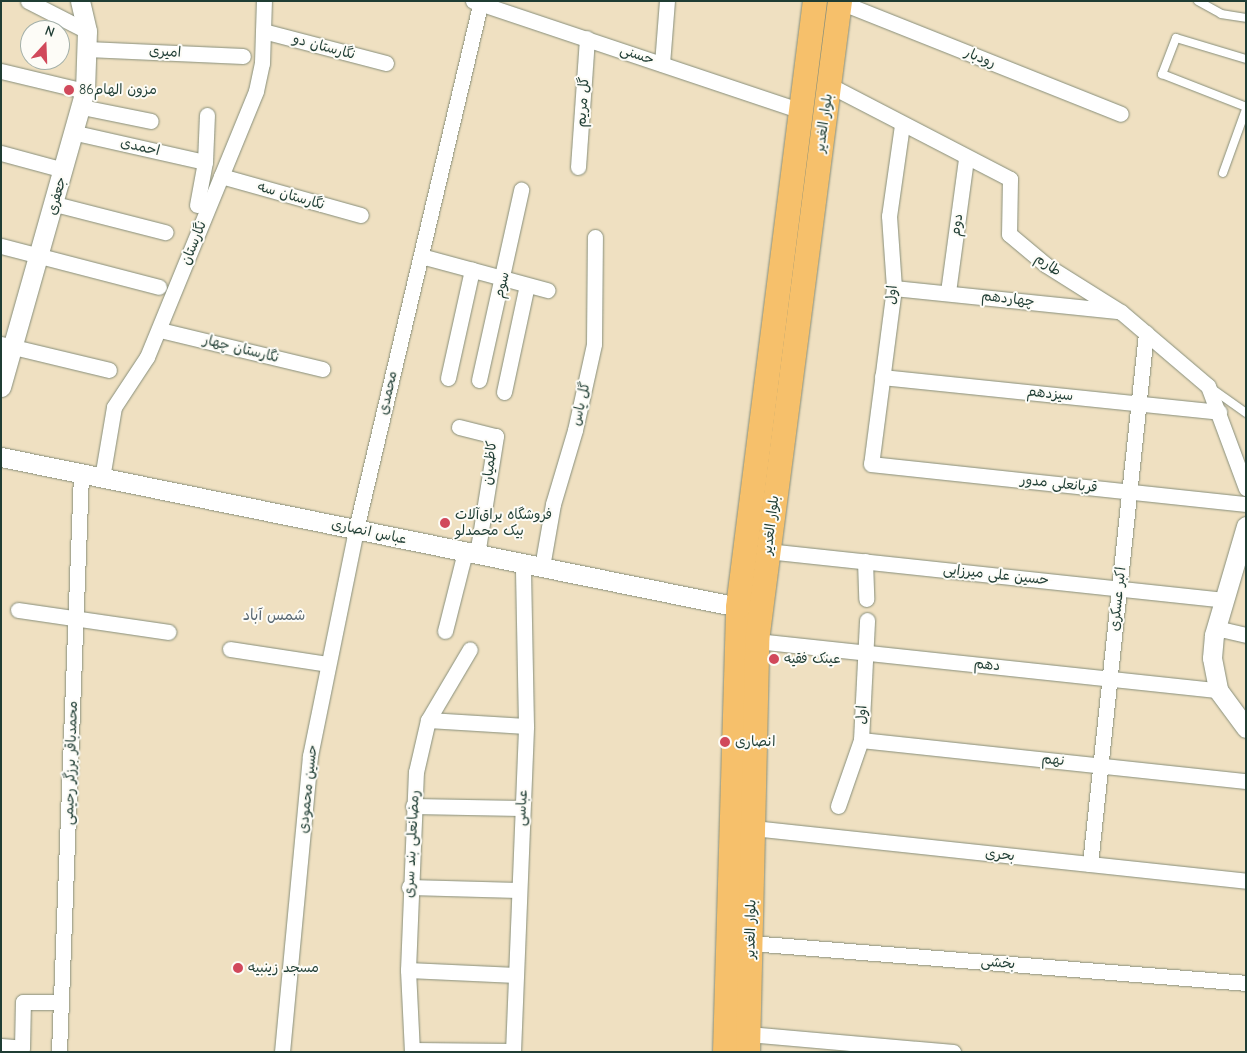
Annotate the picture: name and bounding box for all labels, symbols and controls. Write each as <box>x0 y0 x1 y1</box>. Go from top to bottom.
north arrow <box>20 20 70 70</box>
text: N <box>43 22 57 41</box>
street label: نگارستان دو <box>291 31 357 63</box>
street label: حسنی <box>618 41 656 69</box>
street label: امیری <box>148 43 182 61</box>
street label: رودبار <box>962 44 998 72</box>
street label: گل مریم <box>573 76 593 128</box>
place label: مزون الهام86 <box>79 82 157 98</box>
marker: مزون الهام86 <box>63 84 75 96</box>
street label: بلوار الغدیر <box>812 92 836 154</box>
street label: احمدی <box>119 134 161 160</box>
street label: جعفری <box>44 175 70 217</box>
street label: نگارستان سه <box>256 178 326 214</box>
street label: دوم <box>947 213 967 237</box>
street label: نگارستان <box>178 219 210 267</box>
street label: طارم <box>1032 250 1064 280</box>
street label: سوم <box>491 270 513 300</box>
street label: اول <box>883 285 901 305</box>
street label: چهاردهم <box>980 287 1036 311</box>
street label: نگارستان چهار <box>201 331 281 367</box>
street label: محمدی <box>375 369 401 417</box>
street label: گل یاس <box>568 380 594 428</box>
street label: سیزدهم <box>1026 383 1074 405</box>
street label: کاظمیان <box>479 440 501 486</box>
street label: قربانعلی مدور <box>1020 472 1098 496</box>
street label: بلوار الغدیر <box>759 495 783 555</box>
place label: فروشگاه یراق‌آلات بیک محمدلو <box>455 507 552 540</box>
street label: عباس انصاری <box>330 516 408 548</box>
marker: فروشگاه یراق‌آلات بیک محمدلو <box>439 517 451 529</box>
street label: حسین علی میرزایی <box>942 561 1050 589</box>
street label: اکبر عسکری <box>1106 566 1130 632</box>
district label: شمس آباد <box>243 607 305 625</box>
place label: عینک فقیه <box>784 651 841 667</box>
marker: عینک فقیه <box>768 653 780 665</box>
street label: دهم <box>973 655 1001 675</box>
street label: محمدباقر برزگر رحیمی <box>60 701 82 825</box>
street label: اول <box>853 705 871 725</box>
place label: انصاری <box>735 734 776 750</box>
marker: انصاری <box>719 736 731 748</box>
street label: حسین محمودی <box>295 744 321 834</box>
street label: نهم <box>1041 750 1065 770</box>
street label: عباسی <box>513 789 531 827</box>
street label: رمضانعلی بند سری <box>401 790 423 898</box>
street label: بحری <box>984 845 1016 865</box>
street label: بلوار الغدیر <box>742 899 760 959</box>
street label: بخشی <box>980 953 1016 973</box>
place label: مسجد زینبیه <box>248 960 319 976</box>
marker: مسجد زینبیه <box>232 962 244 974</box>

